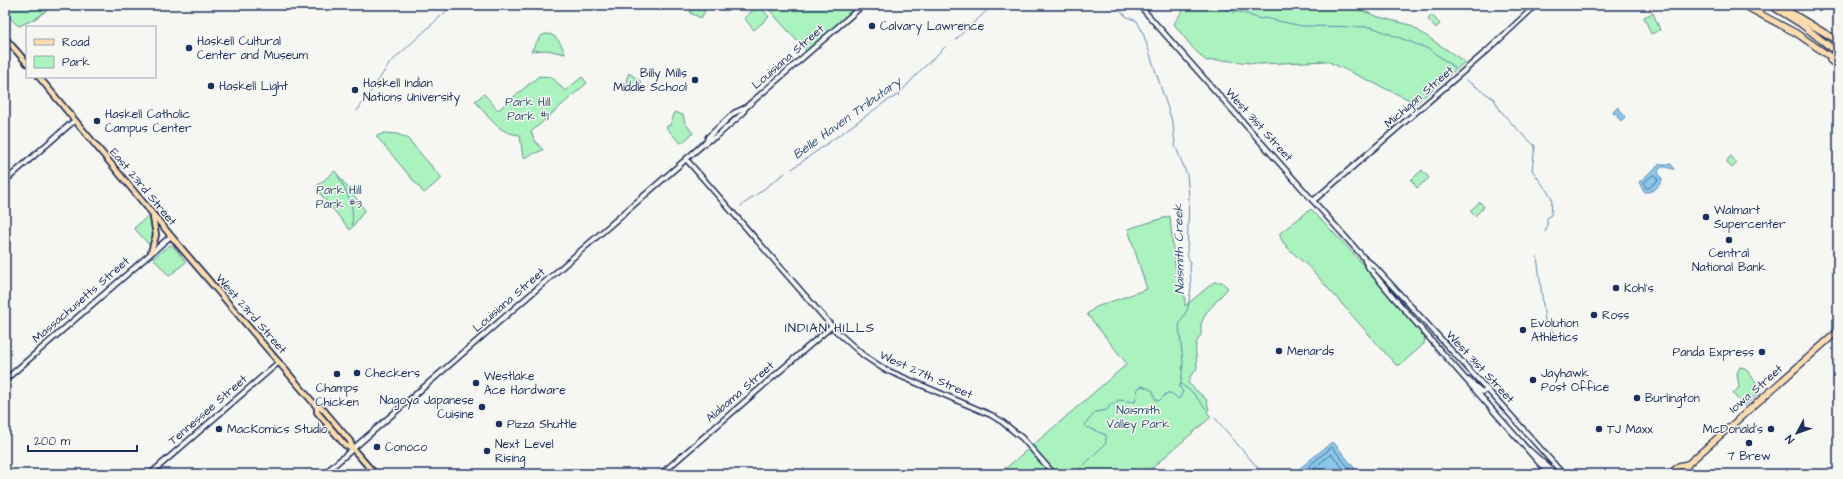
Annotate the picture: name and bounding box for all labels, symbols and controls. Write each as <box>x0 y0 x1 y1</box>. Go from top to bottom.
place label: Calvary Lawrence <box>880 18 985 36</box>
street label: Louisiana Street <box>748 21 828 93</box>
marker: Calvary Lawrence <box>867 21 877 31</box>
legend <box>26 26 156 78</box>
place label: Haskell Cultural Center and Museum <box>197 33 308 64</box>
text: Road <box>62 34 90 51</box>
marker: Haskell Cultural Center and Museum <box>184 43 194 53</box>
text: Park <box>62 54 90 71</box>
street label: Michigan Street <box>1381 62 1458 133</box>
place label: Billy Mills Middle School <box>613 65 687 96</box>
water label: Belle Haven Tributary <box>789 71 907 164</box>
place label: Haskell Indian Nations University <box>363 75 460 107</box>
marker: Billy Mills Middle School <box>690 75 700 85</box>
place label: Haskell Light <box>219 78 288 96</box>
marker: Haskell Light <box>206 81 216 91</box>
street label: West 31st Street <box>1221 84 1297 166</box>
marker: Haskell Indian Nations University <box>350 85 360 95</box>
park label: Park Hill Park #1 <box>505 94 551 125</box>
place label: Haskell Catholic Campus Center <box>105 106 192 137</box>
marker: Haskell Catholic Campus Center <box>92 116 102 126</box>
street label: East 23rd Street <box>105 145 181 230</box>
park label: Park Hill Park #3 <box>316 182 362 213</box>
place label: Walmart Supercenter <box>1714 202 1786 233</box>
water label: Naismith Creek <box>1169 203 1189 294</box>
marker: Walmart Supercenter <box>1701 212 1711 222</box>
marker: Central National Bank <box>1724 235 1734 245</box>
place label: Central National Bank <box>1692 245 1767 276</box>
street label: Massachusetts Street <box>29 253 133 347</box>
street label: Louisiana Street <box>469 264 549 336</box>
street label: West 23rd Street <box>211 270 291 358</box>
place label: Kohl's <box>1624 280 1654 297</box>
marker: Kohl's <box>1611 283 1621 293</box>
place label: Ross <box>1602 307 1629 324</box>
marker: Ross <box>1589 310 1599 320</box>
place label: Evolution Athletics <box>1531 315 1578 346</box>
district label: INDIAN HILLS <box>785 319 875 337</box>
marker: Evolution Athletics <box>1518 325 1528 335</box>
street label: West 31st Street <box>1442 327 1518 407</box>
place label: Menards <box>1287 343 1334 360</box>
place label: Panda Express <box>1673 344 1754 361</box>
marker: Menards <box>1274 346 1284 356</box>
street label: West 27th Street <box>877 347 975 403</box>
marker: Panda Express <box>1757 347 1767 357</box>
street label: Alabama Street <box>702 357 778 427</box>
street label: Iowa Street <box>1725 361 1787 417</box>
place label: Checkers <box>365 365 420 382</box>
place label: Jayhawk Post Office <box>1541 365 1610 396</box>
marker: Checkers <box>352 368 362 378</box>
place label: Westlake Ace Hardware <box>484 368 566 399</box>
marker: Champs Chicken <box>332 369 342 379</box>
street label: Tennessee Street <box>165 371 251 449</box>
marker: Jayhawk Post Office <box>1528 375 1538 385</box>
marker: Westlake Ace Hardware <box>471 378 481 388</box>
place label: Champs Chicken <box>315 380 359 411</box>
place label: Burlington <box>1645 390 1700 408</box>
place label: Nagoya Japanese Cuisine <box>380 392 475 423</box>
marker: Burlington <box>1632 393 1642 403</box>
marker: Nagoya Japanese Cuisine <box>477 402 487 412</box>
park label: Naismith Valley Park <box>1106 402 1170 434</box>
north arrow <box>1777 413 1817 453</box>
place label: Pizza Shuttle <box>507 416 578 433</box>
marker: Pizza Shuttle <box>494 419 504 429</box>
place label: MacKomics Studio <box>227 421 328 438</box>
place label: TJ Maxx <box>1607 421 1653 438</box>
place label: McDonald's <box>1703 421 1763 438</box>
marker: MacKomics Studio <box>214 424 224 434</box>
marker: TJ Maxx <box>1594 424 1604 434</box>
marker: McDonald's <box>1766 424 1776 434</box>
scale bar <box>28 427 137 453</box>
text: N <box>1782 432 1798 447</box>
text: 200 m <box>34 433 71 450</box>
place label: Next Level Rising <box>495 436 554 468</box>
marker: 7 Brew <box>1744 438 1754 448</box>
place label: Conoco <box>385 439 428 456</box>
marker: Conoco <box>372 442 382 452</box>
marker: Next Level Rising <box>482 446 492 456</box>
place label: 7 Brew <box>1727 448 1771 465</box>

